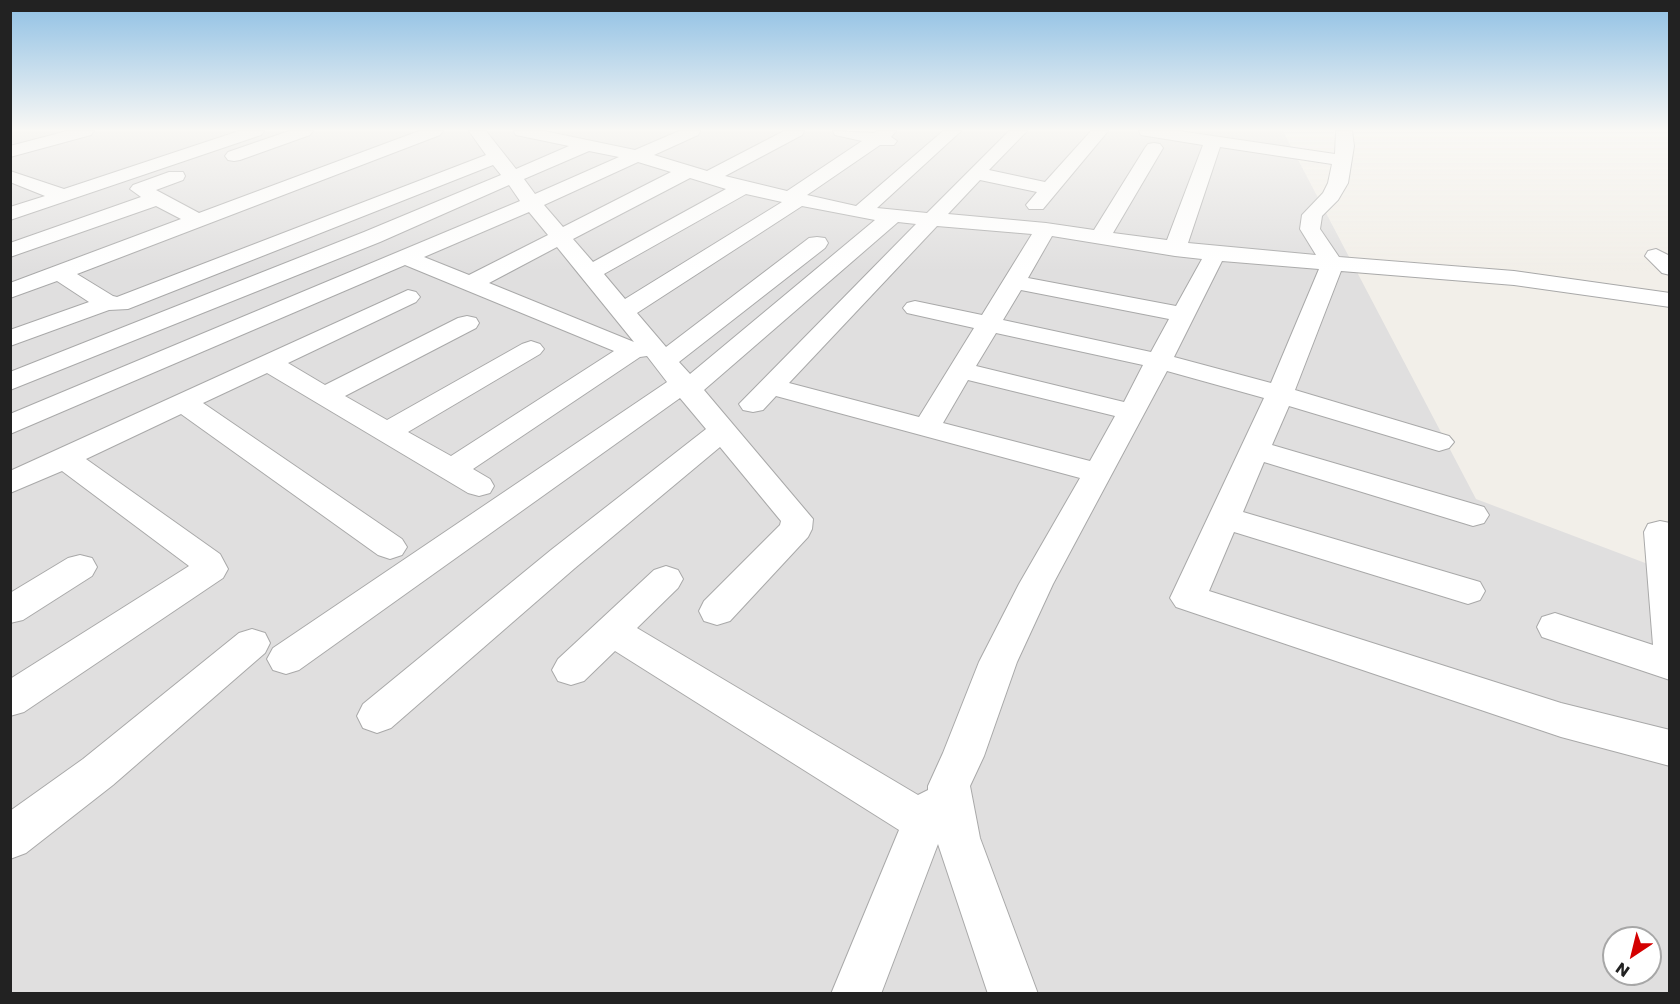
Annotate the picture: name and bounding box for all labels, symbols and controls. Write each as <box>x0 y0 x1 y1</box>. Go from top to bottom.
north arrow <box>1602 926 1662 986</box>
text: N <box>1611 957 1634 982</box>

